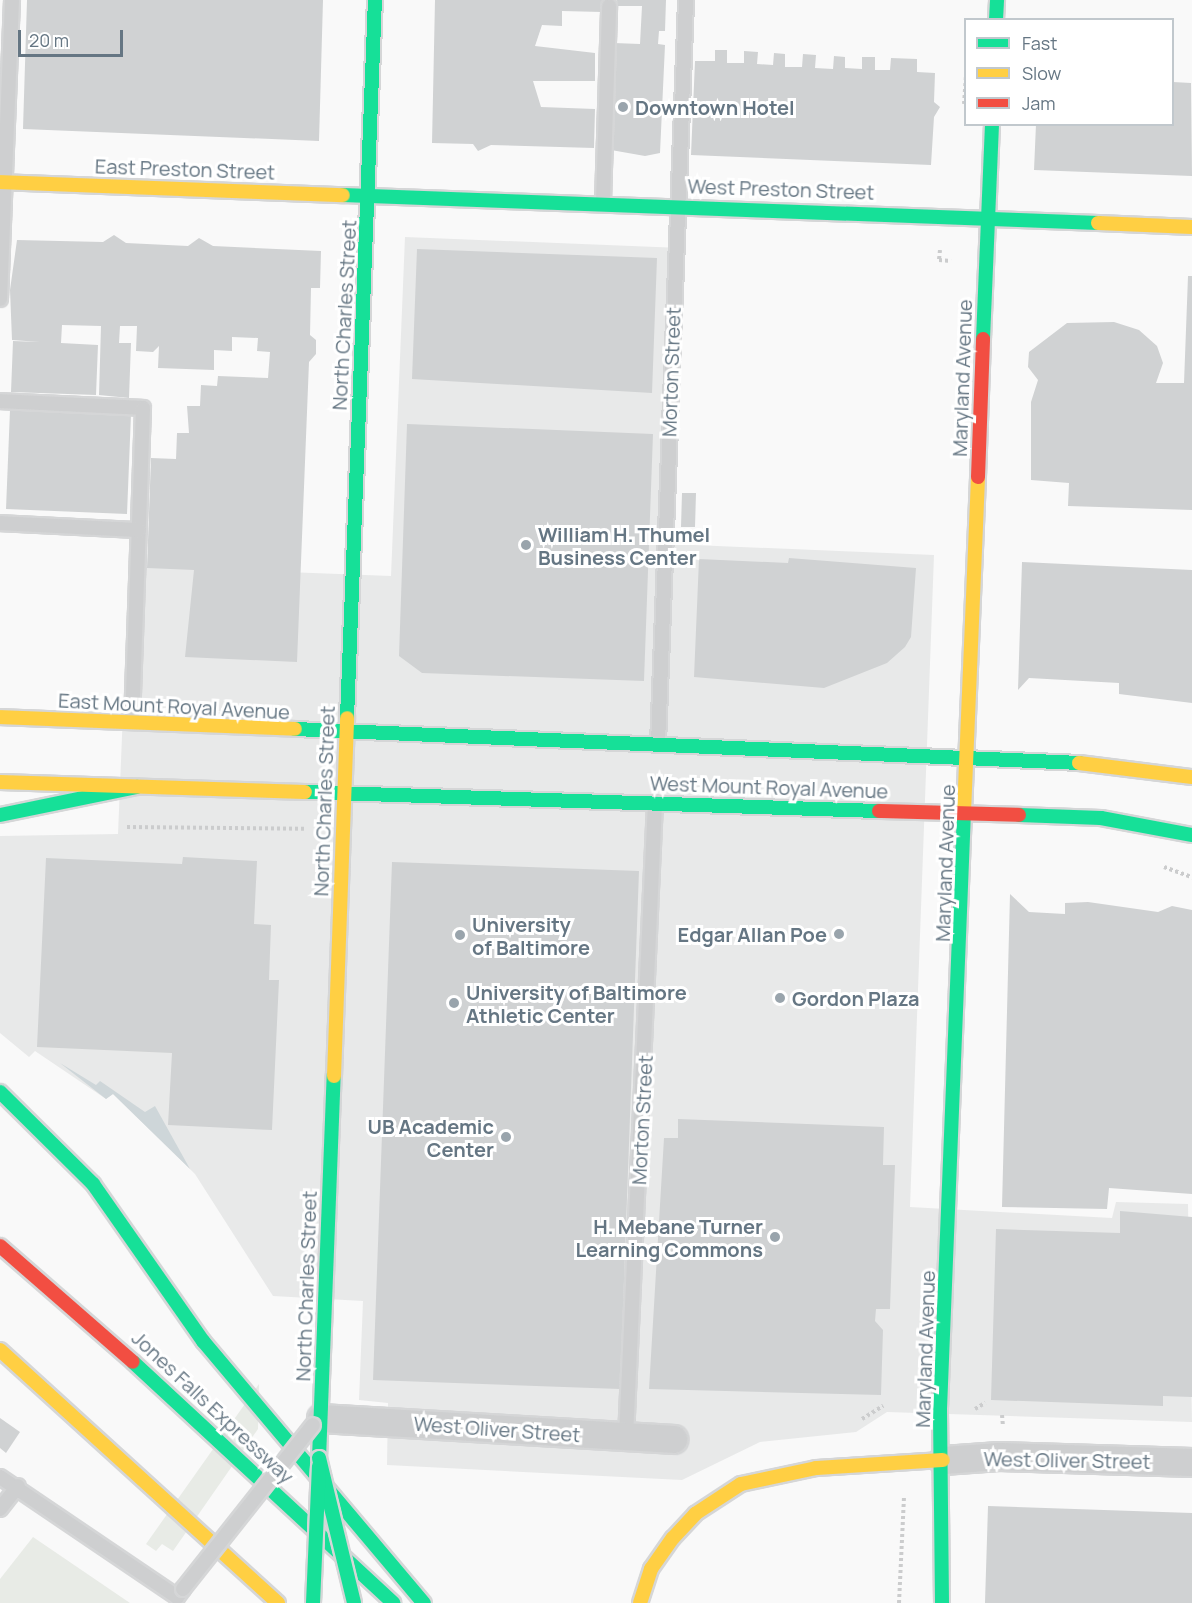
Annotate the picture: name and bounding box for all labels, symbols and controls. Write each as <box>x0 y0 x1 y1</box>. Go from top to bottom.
scale bar <box>21 18 126 56</box>
legend <box>964 18 1174 126</box>
text: 20 m <box>29 28 69 52</box>
text: Fast <box>1022 31 1057 55</box>
text: Slow <box>1022 61 1061 85</box>
text: Jam <box>1022 91 1056 115</box>
place label: Downtown Hotel <box>635 95 795 119</box>
marker: Downtown Hotel <box>616 100 630 114</box>
street label: East Preston Street <box>94 154 276 184</box>
street label: West Preston Street <box>687 174 875 204</box>
street label: North Charles Street <box>327 219 361 411</box>
street label: Maryland Avenue <box>947 299 977 457</box>
street label: Morton Street <box>657 307 685 437</box>
place label: William H. Thumel Business Center <box>538 522 710 569</box>
marker: William H. Thumel Business Center <box>519 538 533 552</box>
street label: East Mount Royal Avenue <box>58 688 290 724</box>
street label: North Charles Street <box>309 705 339 897</box>
street label: West Mount Royal Avenue <box>649 771 889 803</box>
street label: Maryland Avenue <box>930 784 960 942</box>
place label: University of Baltimore <box>472 912 590 959</box>
place label: Edgar Allan Poe <box>677 922 827 946</box>
marker: Edgar Allan Poe <box>832 927 846 941</box>
marker: University of Baltimore <box>453 928 467 942</box>
place label: University of Baltimore Athletic Center <box>466 980 687 1027</box>
place label: Gordon Plaza <box>792 986 919 1010</box>
marker: Gordon Plaza <box>773 991 787 1005</box>
marker: University of Baltimore Athletic Center <box>447 996 461 1010</box>
street label: Morton Street <box>627 1055 657 1185</box>
place label: UB Academic Center <box>368 1114 494 1161</box>
marker: UB Academic Center <box>499 1130 513 1144</box>
street label: North Charles Street <box>291 1190 321 1382</box>
place label: H. Mebane Turner Learning Commons <box>575 1214 763 1261</box>
marker: H. Mebane Turner Learning Commons <box>768 1230 782 1244</box>
street label: Maryland Avenue <box>910 1270 940 1428</box>
street label: Jones Falls Expressway <box>127 1326 299 1488</box>
street label: West Oliver Street <box>413 1411 581 1447</box>
street label: West Oliver Street <box>983 1447 1151 1473</box>

